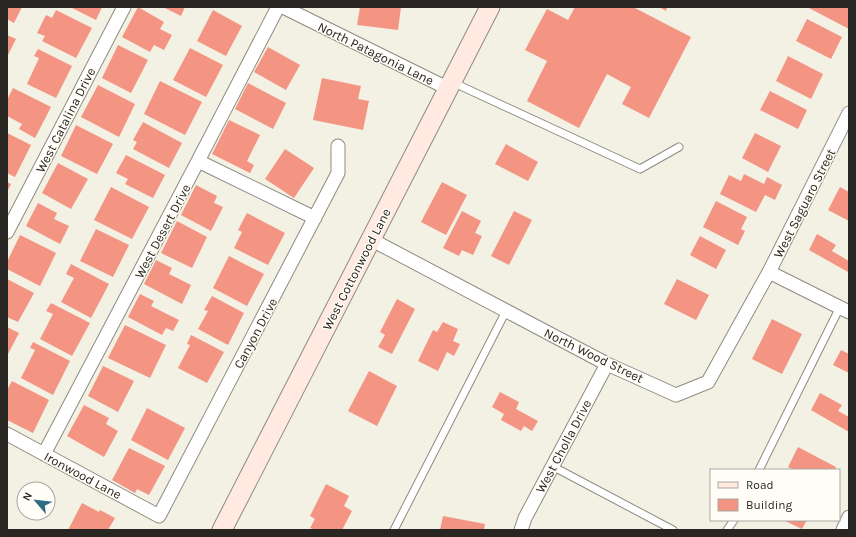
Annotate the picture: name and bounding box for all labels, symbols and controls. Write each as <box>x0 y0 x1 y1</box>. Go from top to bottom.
street label: North Patagonia Lane <box>315 19 436 88</box>
street label: West Catalina Drive <box>32 65 99 175</box>
street label: West Saguaro Street <box>770 146 839 260</box>
street label: West Desert Drive <box>131 181 194 281</box>
street label: West Cottonwood Lane <box>319 206 394 333</box>
street label: Canyon Drive <box>231 295 280 371</box>
street label: North Wood Street <box>542 325 646 386</box>
street label: West Cholla Drive <box>533 397 595 495</box>
street label: Ironwood Lane <box>42 449 124 502</box>
legend <box>710 469 840 521</box>
text: Road <box>746 478 774 492</box>
north arrow <box>16 481 56 521</box>
text: N <box>20 490 35 503</box>
text: Building <box>746 498 793 512</box>

